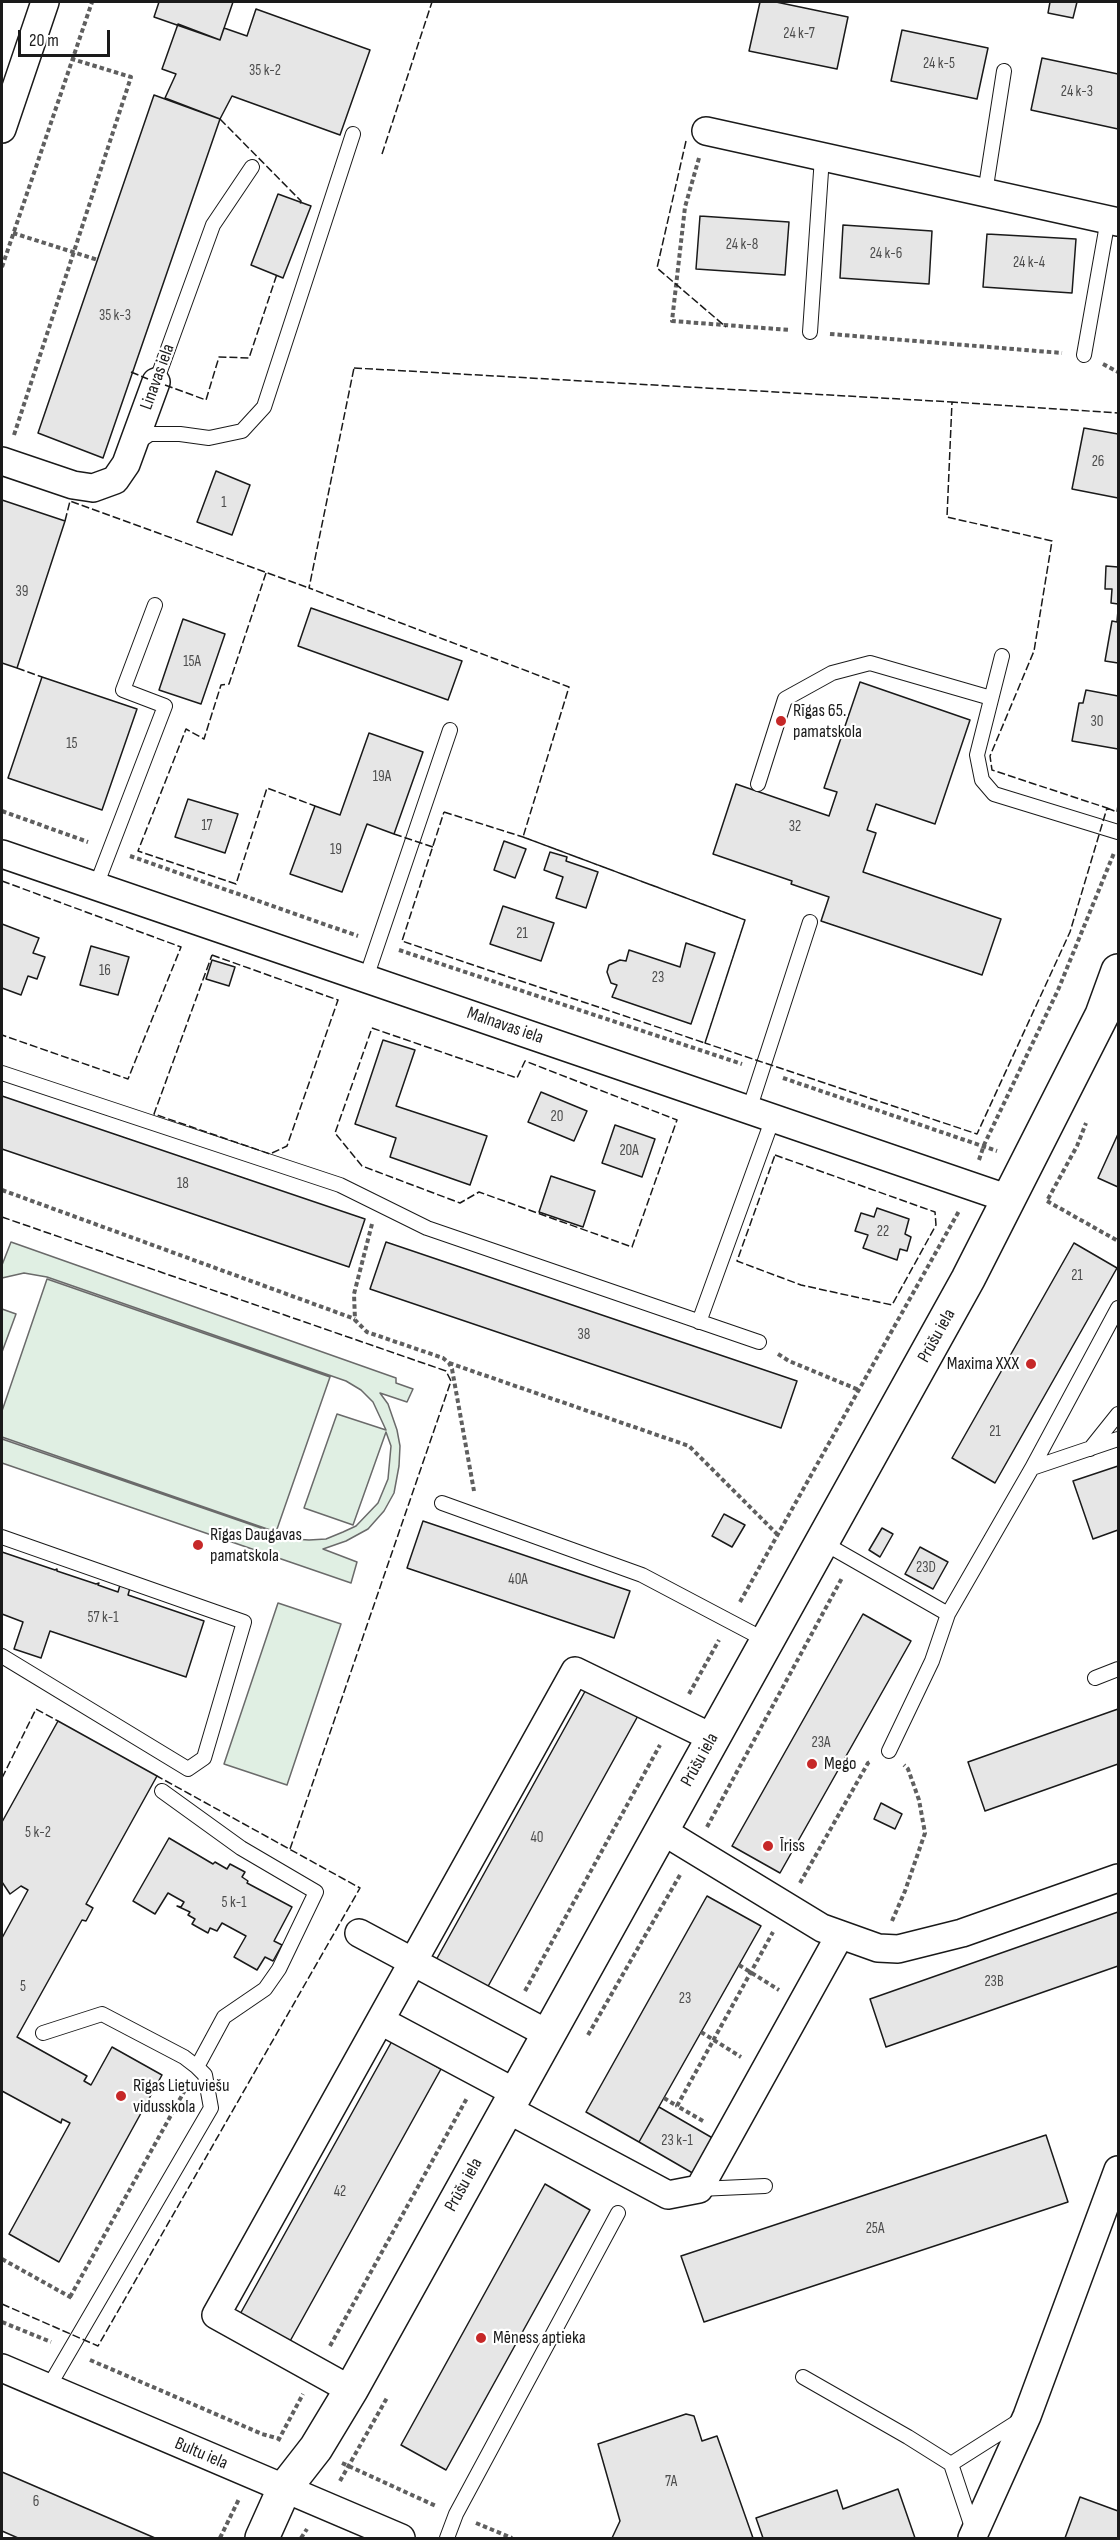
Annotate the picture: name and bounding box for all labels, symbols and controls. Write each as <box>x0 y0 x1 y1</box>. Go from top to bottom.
scale bar <box>21 18 112 56</box>
house number: 24 k-7 <box>783 25 815 43</box>
text: 20 m <box>29 30 59 51</box>
house number: 24 k-5 <box>923 55 955 73</box>
house number: 35 k-2 <box>249 62 281 80</box>
house number: 24 k-3 <box>1061 83 1093 101</box>
house number: 24 k-8 <box>726 236 758 254</box>
house number: 24 k-6 <box>870 245 902 263</box>
house number: 24 k-4 <box>1013 254 1045 272</box>
house number: 35 k-3 <box>99 307 131 325</box>
street label: Linavas iela <box>136 341 180 413</box>
house number: 26 <box>1092 453 1104 471</box>
house number: 1 <box>221 494 227 512</box>
house number: 39 <box>16 583 28 601</box>
house number: 15A <box>183 653 201 671</box>
place label: Rīgas 65. pamatskola <box>793 700 862 742</box>
house number: 30 <box>1091 713 1103 731</box>
marker: Rīgas 65. pamatskola <box>774 714 788 728</box>
house number: 15 <box>66 735 78 753</box>
house number: 19A <box>373 768 391 786</box>
house number: 17 <box>201 817 213 835</box>
house number: 32 <box>789 818 801 836</box>
house number: 19 <box>330 841 342 859</box>
house number: 21 <box>516 925 528 943</box>
house number: 16 <box>99 962 111 980</box>
house number: 23 <box>652 969 664 987</box>
street label: Malnavas iela <box>464 1003 546 1049</box>
house number: 20 <box>551 1108 563 1126</box>
house number: 20A <box>619 1142 639 1160</box>
house number: 18 <box>177 1175 189 1193</box>
house number: 22 <box>877 1223 889 1241</box>
house number: 21 <box>1071 1267 1083 1285</box>
street label: Prūšu iela <box>913 1305 961 1367</box>
house number: 38 <box>578 1326 590 1344</box>
place label: Maxima XXX <box>947 1353 1019 1375</box>
marker: Maxima XXX <box>1024 1357 1038 1371</box>
house number: 21 <box>989 1423 1001 1441</box>
place label: Rīgas Daugavas pamatskola <box>210 1524 302 1567</box>
marker: Rīgas Daugavas pamatskola <box>191 1538 205 1552</box>
house number: 23D <box>916 1559 936 1577</box>
house number: 40A <box>508 1571 528 1589</box>
house number: 57 k-1 <box>88 1609 118 1627</box>
street label: Prūšu iela <box>676 1729 724 1791</box>
house number: 23A <box>812 1734 830 1752</box>
place label: Mego <box>824 1753 857 1775</box>
marker: Mego <box>805 1757 819 1771</box>
house number: 5 k-2 <box>25 1824 51 1842</box>
house number: 40 <box>531 1829 543 1847</box>
place label: Īriss <box>780 1835 805 1857</box>
marker: Īriss <box>761 1839 775 1853</box>
house number: 5 k-1 <box>222 1894 246 1912</box>
house number: 23B <box>984 1973 1004 1991</box>
house number: 5 <box>20 1978 26 1996</box>
house number: 23 <box>679 1990 691 2008</box>
place label: Rīgas Lietuviešu vidusskola <box>133 2075 230 2118</box>
marker: Rīgas Lietuviešu vidusskola <box>114 2089 128 2103</box>
house number: 23 k-1 <box>661 2132 693 2150</box>
street label: Prūšu iela <box>440 2154 488 2216</box>
house number: 42 <box>334 2183 346 2201</box>
house number: 25A <box>866 2220 884 2238</box>
place label: Mēness aptieka <box>493 2327 586 2349</box>
marker: Mēness aptieka <box>474 2331 488 2345</box>
street label: Bultu iela <box>171 2433 231 2475</box>
house number: 7A <box>665 2473 677 2491</box>
house number: 6 <box>33 2493 39 2511</box>

